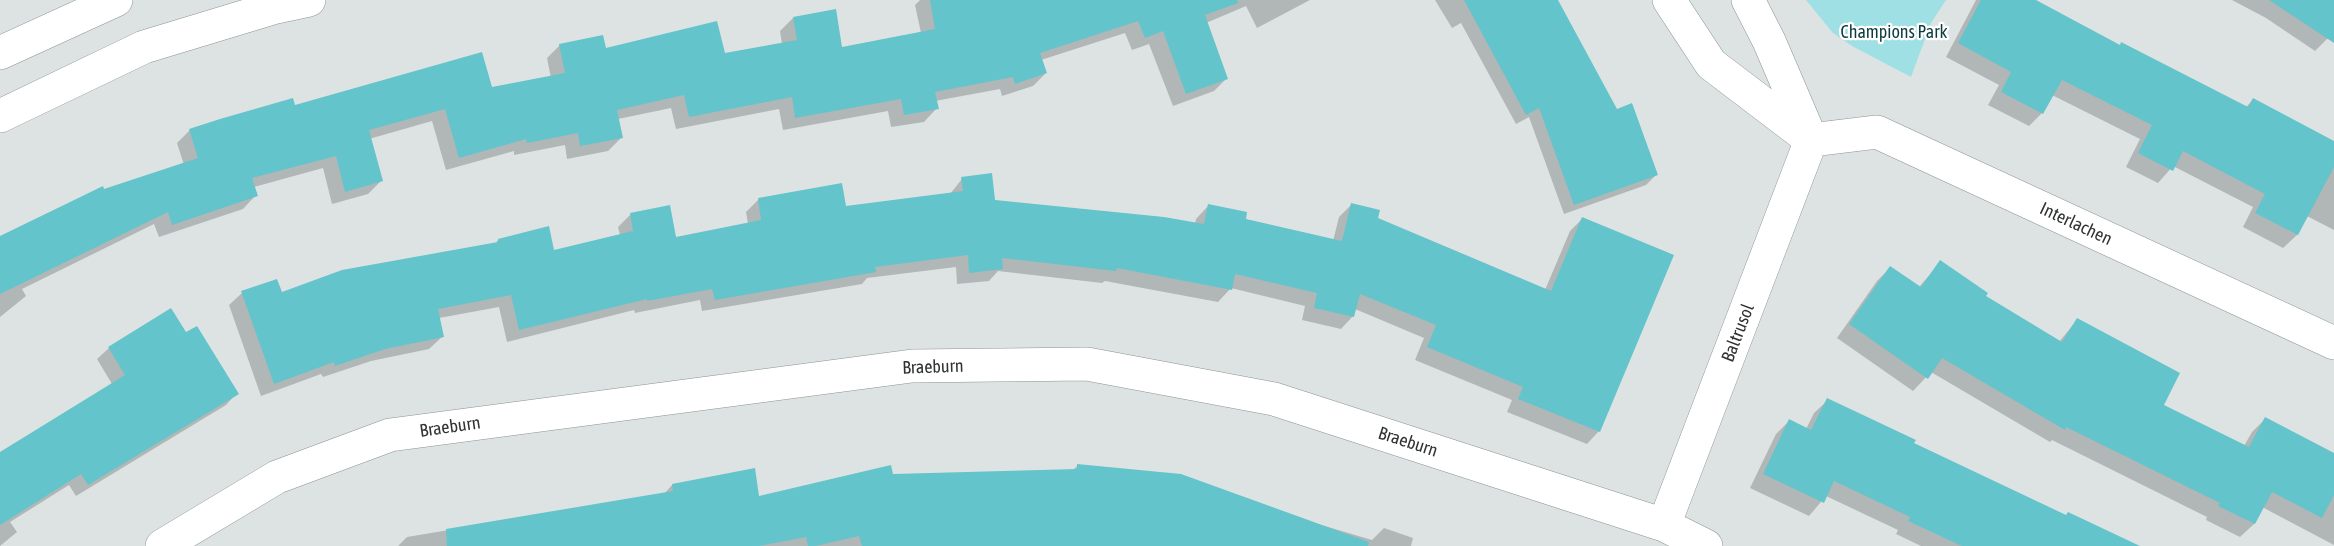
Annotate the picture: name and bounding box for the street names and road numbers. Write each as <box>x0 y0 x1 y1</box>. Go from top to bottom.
street label: Interlachen <box>2036 198 2116 250</box>
street label: Baltrusol <box>1717 301 1759 365</box>
street label: Braeburn <box>902 355 964 379</box>
street label: Braeburn <box>418 412 482 442</box>
street label: Braeburn <box>1376 422 1440 462</box>

